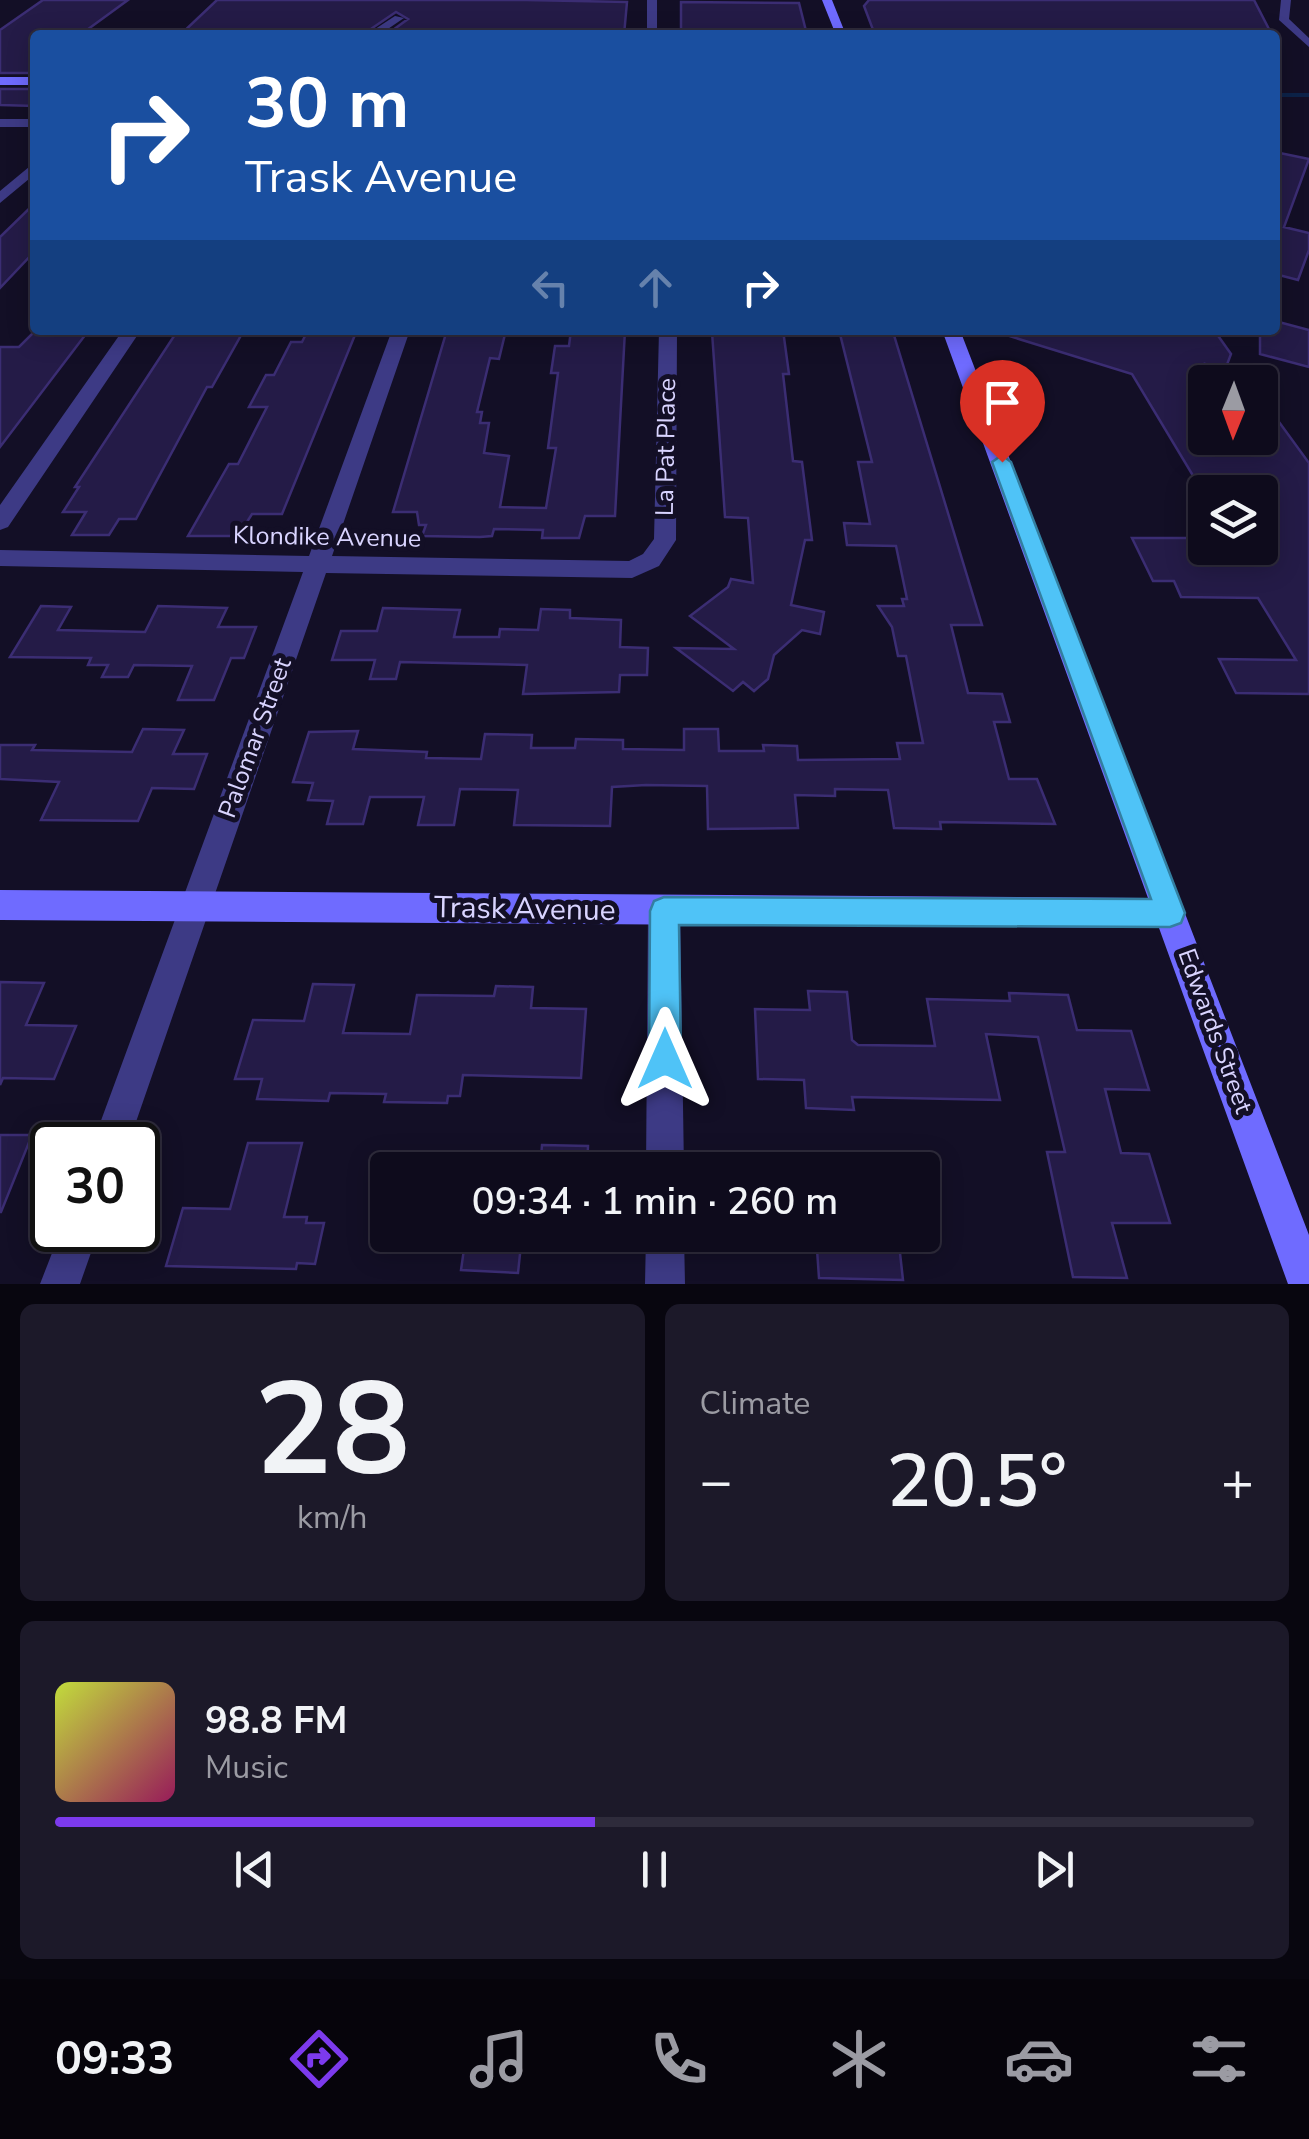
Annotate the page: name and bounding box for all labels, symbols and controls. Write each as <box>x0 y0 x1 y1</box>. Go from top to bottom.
text: 30 m <box>245 56 409 152</box>
icon: right <box>80 70 210 200</box>
text: Trask Avenue <box>245 147 517 208</box>
icon: left <box>523 260 578 315</box>
icon: ahead <box>628 260 683 315</box>
icon: right <box>733 260 788 315</box>
pin <box>960 360 1045 463</box>
north arrow <box>1188 365 1278 455</box>
map controls <box>1188 365 1278 565</box>
icon: arrive <box>975 375 1030 430</box>
street label: La Pat Place <box>648 378 684 516</box>
button: layers <box>1188 475 1278 565</box>
street label: Klondike Avenue <box>233 518 421 556</box>
street label: Palomar Street <box>210 653 300 823</box>
street label: Trask Avenue <box>434 887 616 931</box>
street label: Edwards Street <box>1169 944 1261 1118</box>
position arrow <box>613 1007 717 1111</box>
speed limit sign: 30 <box>30 1122 160 1252</box>
text: 09:34 · 1 min · 260 m <box>472 1176 838 1227</box>
text: 28 <box>254 1342 410 1519</box>
text: Climate <box>700 1382 810 1425</box>
text: 20.5° <box>886 1430 1067 1532</box>
text: − <box>700 1444 733 1519</box>
text: + <box>1221 1444 1254 1519</box>
text: km/h <box>297 1496 368 1539</box>
text: 98.8 FM <box>205 1695 347 1746</box>
text: Music <box>205 1746 288 1789</box>
icon: previous <box>227 1842 282 1897</box>
icon: pause <box>627 1842 682 1897</box>
icon: next <box>1027 1842 1082 1897</box>
icon: directions <box>284 2024 354 2094</box>
icon: music <box>464 2024 534 2094</box>
icon: phone <box>644 2024 714 2094</box>
icon: climate <box>824 2024 894 2094</box>
icon: car <box>1004 2024 1074 2094</box>
icon: filters <box>1184 2024 1254 2094</box>
text: 09:33 <box>55 2029 174 2090</box>

